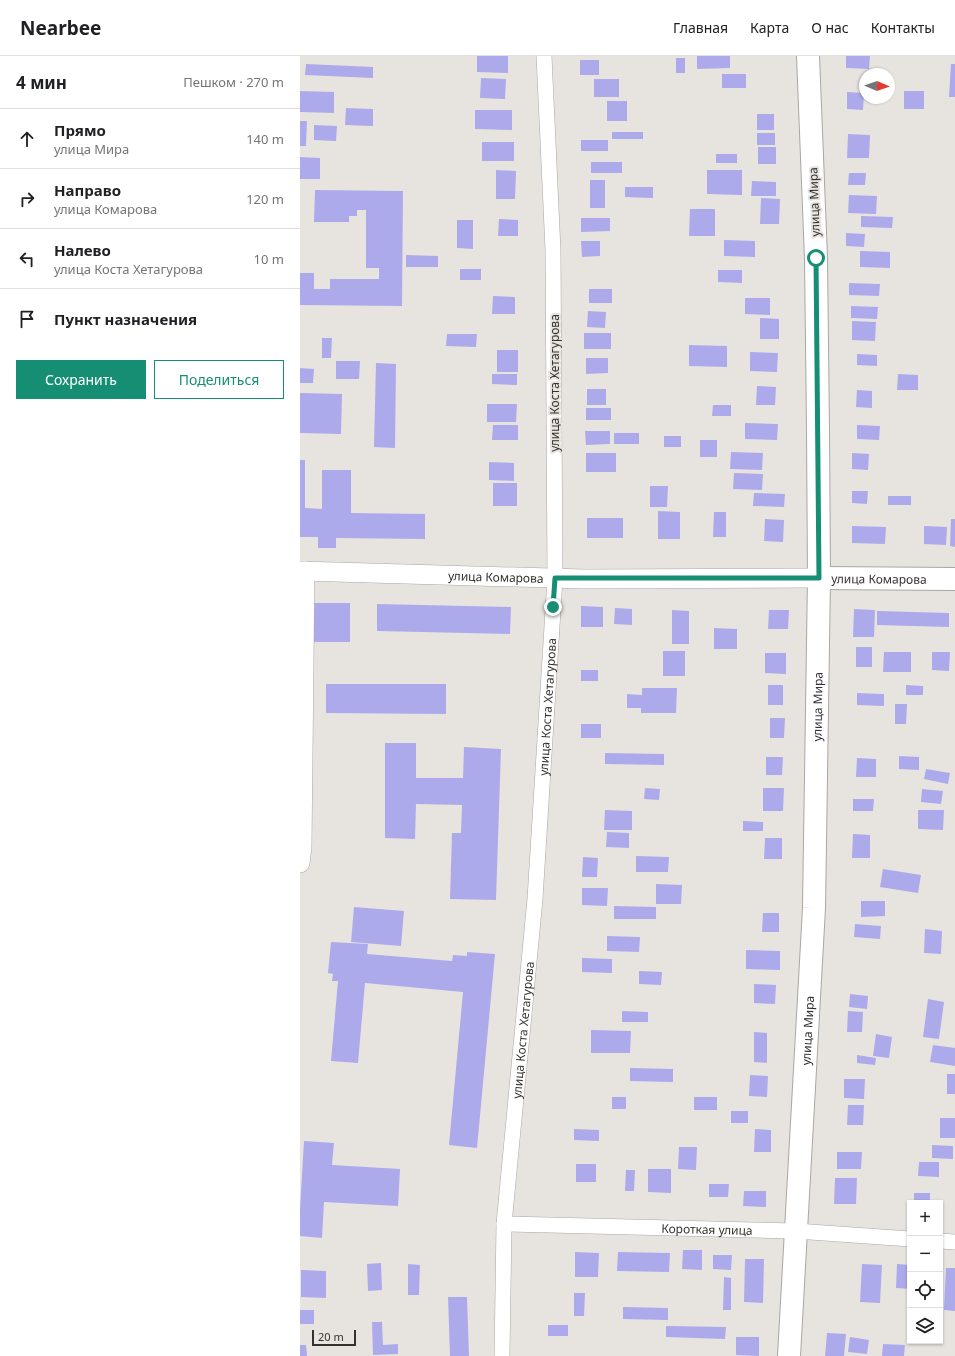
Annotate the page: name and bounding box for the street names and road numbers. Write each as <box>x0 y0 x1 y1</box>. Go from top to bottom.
street label: улица Мира <box>804 167 824 237</box>
street label: улица Коста Хетагурова <box>546 314 563 452</box>
street label: улица Комарова <box>448 567 544 586</box>
street label: улица Комарова <box>831 570 927 587</box>
street label: улица Коста Хетагурова <box>534 638 560 776</box>
street label: улица Мира <box>808 672 826 742</box>
street label: улица Коста Хетагурова <box>508 960 538 1099</box>
street label: улица Мира <box>797 995 818 1066</box>
street label: Короткая улица <box>661 1219 753 1238</box>

